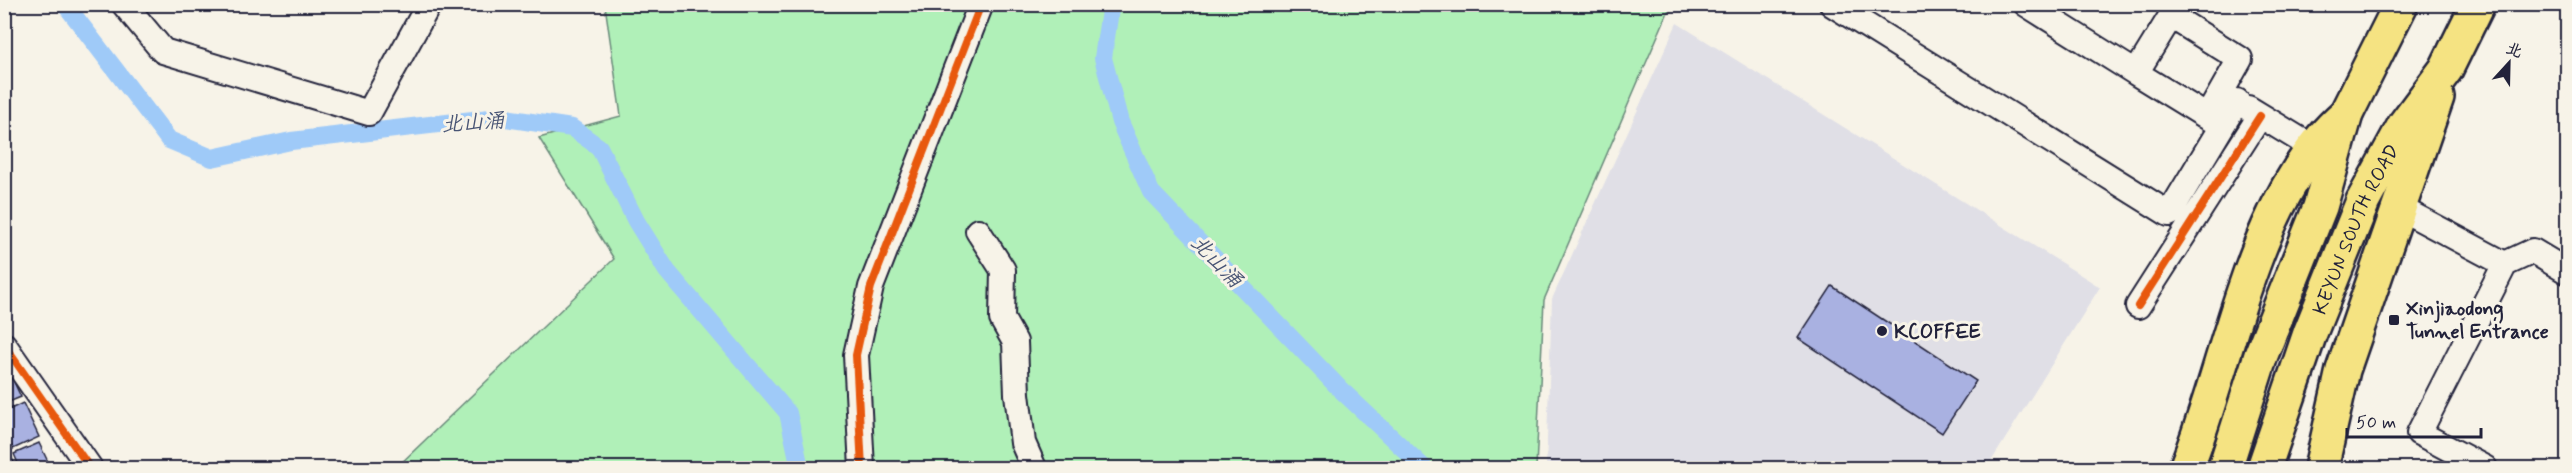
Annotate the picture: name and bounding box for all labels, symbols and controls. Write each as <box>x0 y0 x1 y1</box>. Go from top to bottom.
north arrow <box>2479 33 2539 93</box>
text: 北 <box>2503 38 2525 63</box>
water label: 北山涌 <box>441 107 506 139</box>
street label: KEYUN SOUTH ROAD <box>2307 140 2406 319</box>
water label: 北山涌 <box>1184 229 1249 295</box>
place label: Xinjiaodong Tunnel Entrance <box>2406 296 2549 346</box>
marker: Xinjiaodong Tunnel Entrance <box>2387 313 2401 327</box>
place label: KCOFFEE <box>1894 319 1981 346</box>
marker: KCOFFEE <box>1875 324 1889 338</box>
scale bar <box>2347 401 2480 439</box>
text: 50 m <box>2356 411 2396 435</box>

